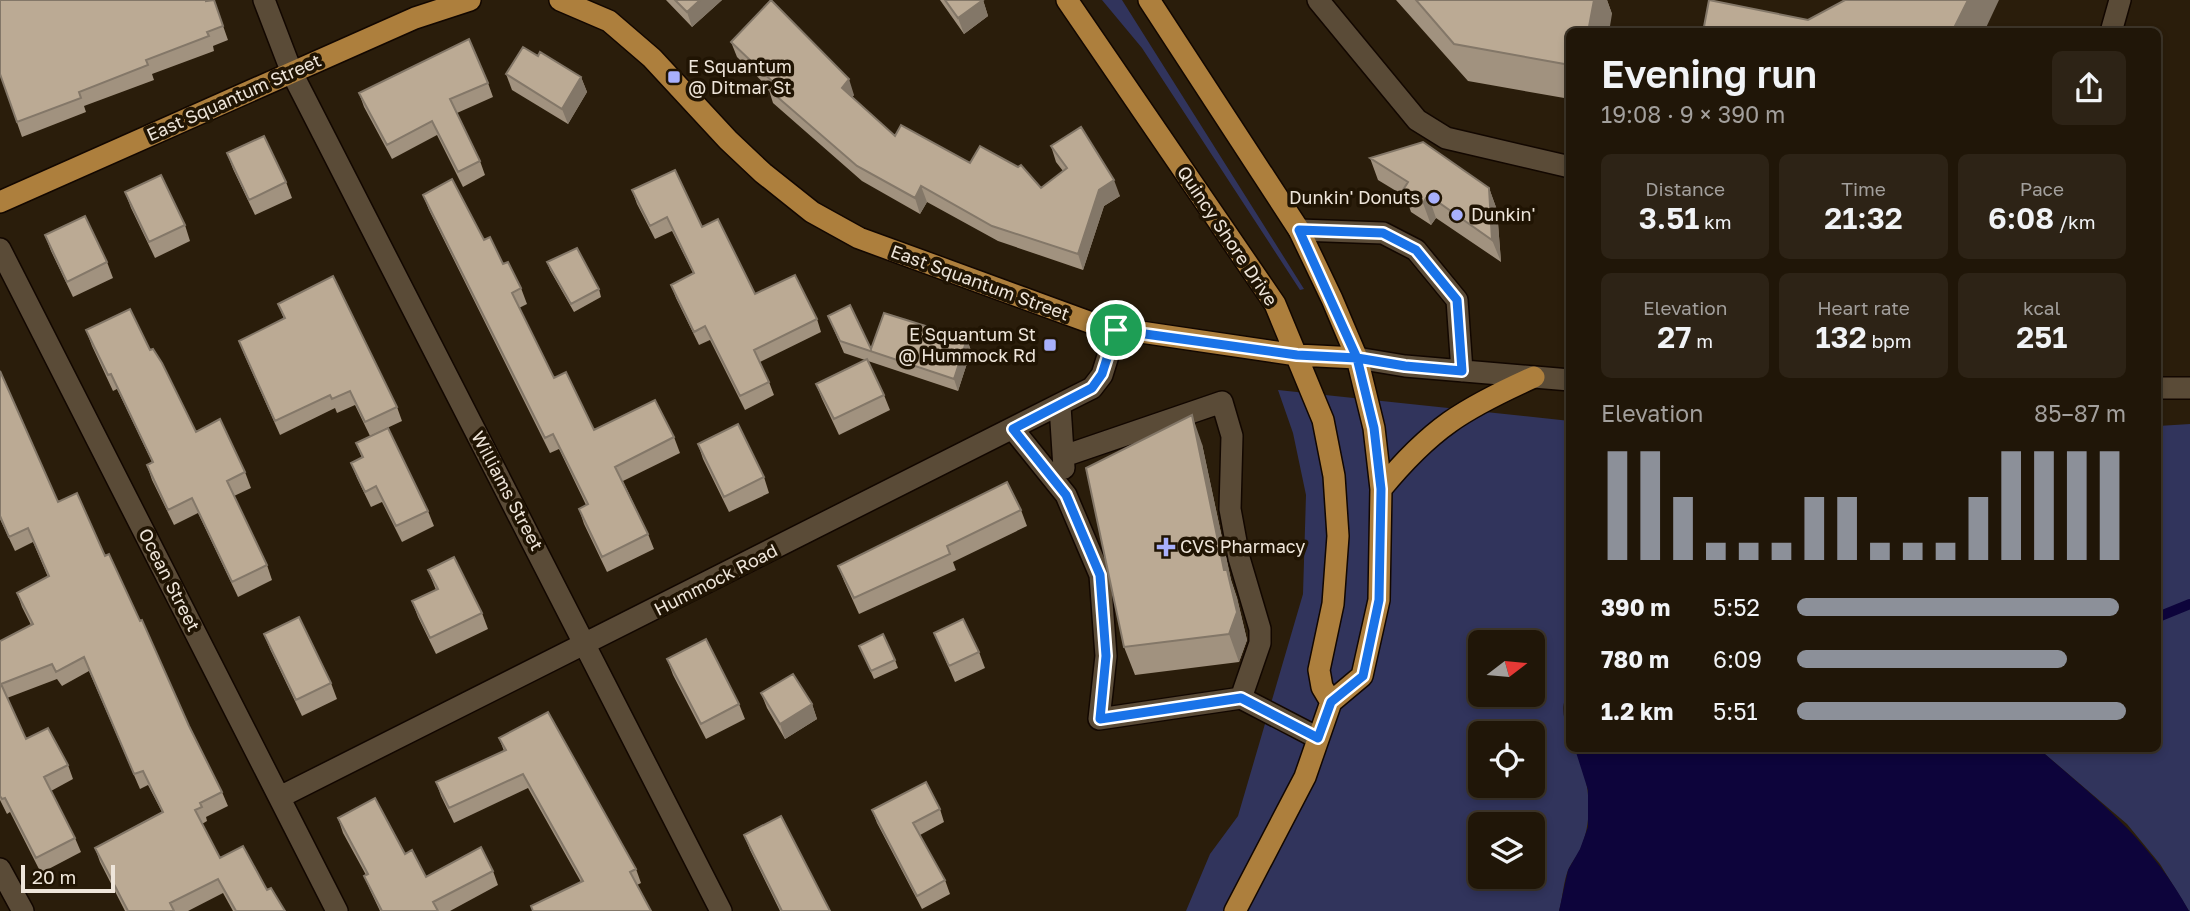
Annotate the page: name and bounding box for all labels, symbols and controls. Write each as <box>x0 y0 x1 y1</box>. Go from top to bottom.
street label: East Squantum Street <box>143 49 324 145</box>
text: Evening run <box>1601 51 1817 96</box>
button: share <box>2052 51 2126 125</box>
place label: E Squantum @ Ditmar St <box>688 55 792 98</box>
marker: E Squantum @ Ditmar St <box>666 69 682 85</box>
text: 19:08 · 9 × 390 m <box>1601 100 1785 128</box>
street label: Quincy Shore Drive <box>1173 161 1283 310</box>
text: Distance <box>1645 177 1725 200</box>
text: Time <box>1841 177 1886 200</box>
text: Pace <box>2020 177 2064 200</box>
place label: Dunkin' Donuts <box>1289 186 1420 208</box>
marker: Dunkin' Donuts <box>1426 190 1442 206</box>
text: 3.51 <box>1639 200 1699 236</box>
text: 21:32 <box>1824 200 1903 236</box>
text: 6:08 <box>1988 200 2054 236</box>
place label: Dunkin' <box>1471 203 1535 225</box>
marker: Dunkin' <box>1449 207 1465 223</box>
text: km <box>1699 210 1732 233</box>
text: /km <box>2054 210 2096 233</box>
street label: East Squantum Street <box>888 239 1073 325</box>
text: Elevation <box>1643 296 1727 319</box>
text: Heart rate <box>1817 296 1910 319</box>
text: kcal <box>2023 296 2061 319</box>
pin <box>1086 300 1146 360</box>
icon: arrive <box>1097 311 1135 349</box>
text: 27 <box>1657 319 1691 355</box>
text: 132 <box>1815 319 1867 355</box>
text: 251 <box>2016 319 2067 355</box>
place label: E Squantum St @ Hummock Rd <box>898 323 1036 366</box>
text: m <box>1691 329 1713 352</box>
text: bpm <box>1867 329 1912 352</box>
marker: E Squantum St @ Hummock Rd <box>1042 337 1058 353</box>
text: Elevation <box>1601 399 1703 427</box>
text: 85–87 m <box>2034 399 2126 427</box>
street label: Williams Street <box>467 427 549 554</box>
street label: Ocean Street <box>135 524 205 635</box>
place label: CVS Pharmacy <box>1180 535 1305 557</box>
street label: Hummock Road <box>650 538 781 620</box>
marker: CVS Pharmacy <box>1158 539 1174 555</box>
text: 390 m <box>1601 593 1670 621</box>
text: 5:52 <box>1713 593 1760 621</box>
north arrow <box>1468 630 1545 707</box>
map controls <box>1468 630 1545 889</box>
text: 780 m <box>1601 645 1669 673</box>
text: 6:09 <box>1713 645 1762 673</box>
text: 1.2 km <box>1601 697 1673 725</box>
text: 5:51 <box>1713 697 1758 725</box>
button: locate <box>1468 721 1545 798</box>
button: layers <box>1468 812 1545 889</box>
scale bar <box>21 862 116 894</box>
text: 20 m <box>32 865 76 888</box>

